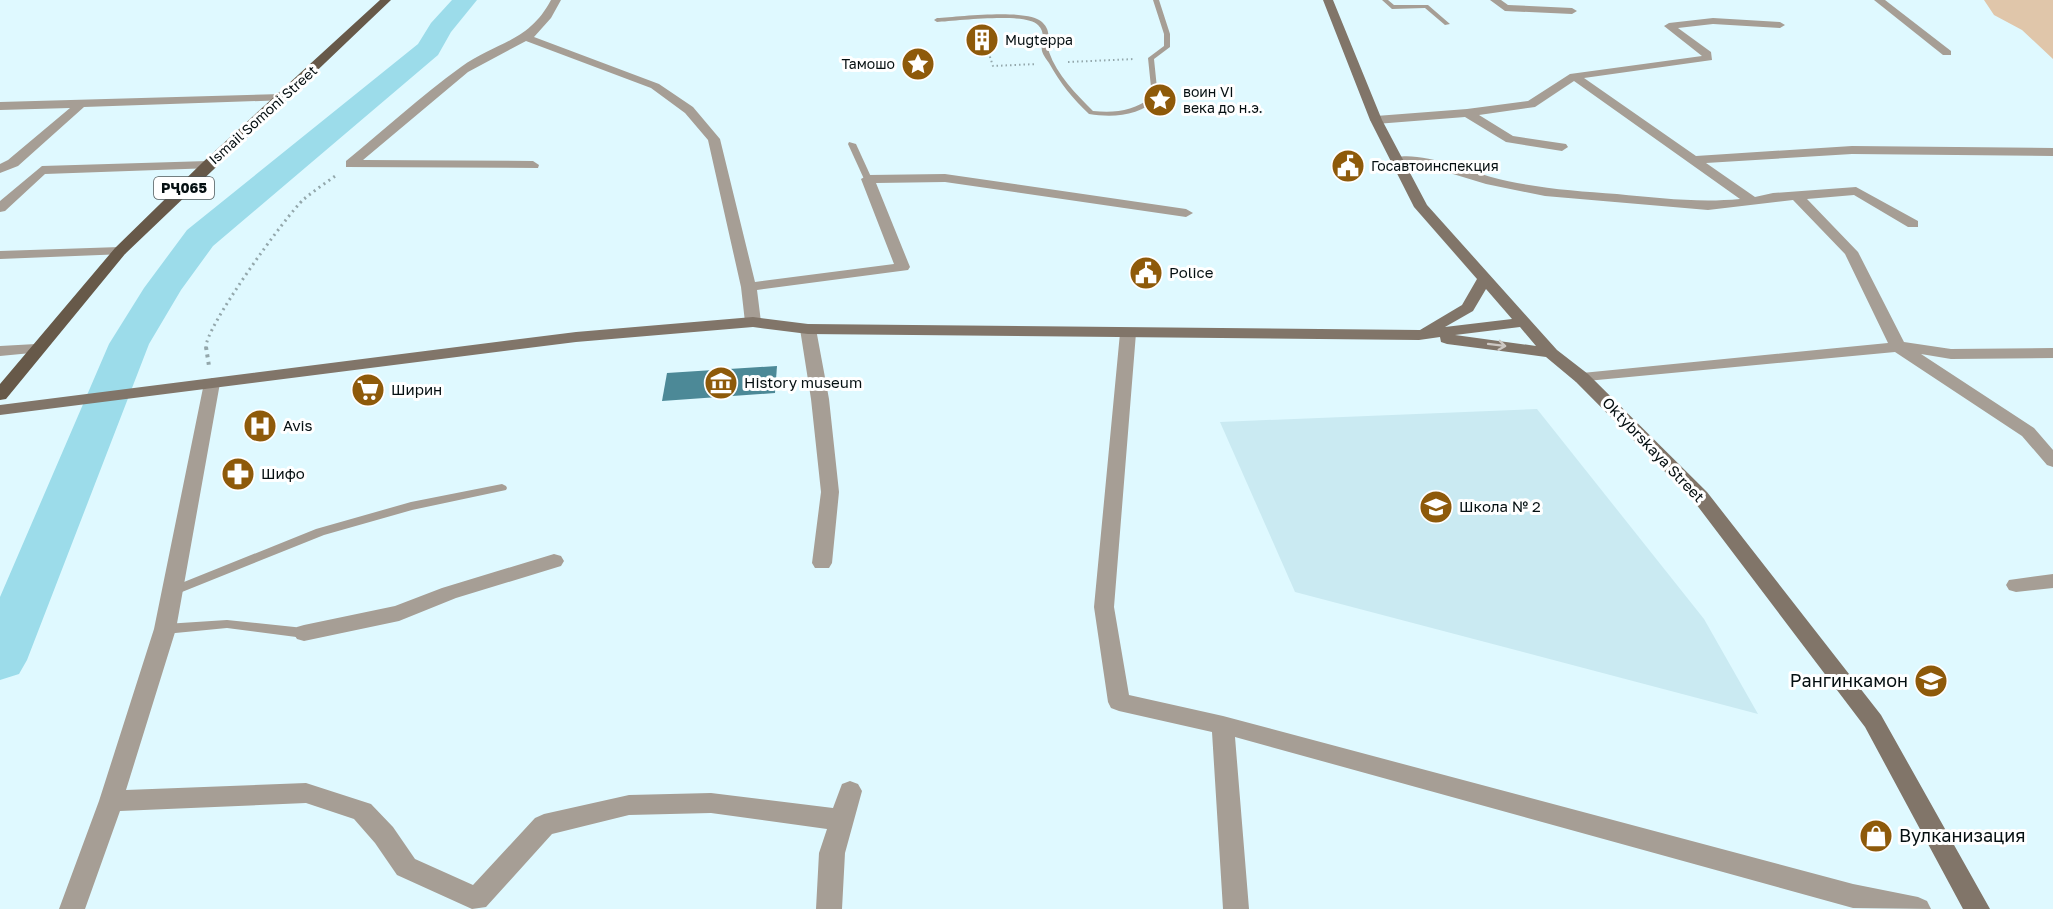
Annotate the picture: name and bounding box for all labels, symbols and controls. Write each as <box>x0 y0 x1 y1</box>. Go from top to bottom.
building icon: Mugteppa <box>964 22 1000 58</box>
place label: Mugteppa <box>1005 31 1073 48</box>
place icon: Тамошо <box>900 46 936 82</box>
place label: Тамошо <box>841 55 895 72</box>
street label: Ismail Somoni Street <box>205 62 320 168</box>
place icon: воин VI века до н.э. <box>1142 82 1178 118</box>
place label: воин VI века до н.э. <box>1183 83 1263 116</box>
public building icon: Госавтоинспекция <box>1330 148 1366 184</box>
place label: Госавтоинспекция <box>1371 157 1499 174</box>
road number: РҶ065 <box>154 177 214 199</box>
public building icon: Police <box>1128 255 1164 291</box>
place label: Police <box>1169 263 1214 281</box>
one-way arrow <box>1487 340 1507 351</box>
museum icon: History museum <box>703 365 739 401</box>
supermarket icon: Ширин <box>350 372 386 408</box>
place label: History museum <box>744 373 862 391</box>
place label: Ширин <box>391 380 442 398</box>
street label: Oktybrskaya Street <box>1599 393 1708 505</box>
hospital icon: Avis <box>242 408 278 444</box>
place label: Avis <box>283 416 313 434</box>
pharmacy icon: Шифо <box>220 456 256 492</box>
place label: Шифо <box>261 464 305 482</box>
school or university icon: Школа № 2 <box>1418 489 1454 525</box>
place label: Школа № 2 <box>1459 497 1541 515</box>
school or university icon: Рангинкамон <box>1913 663 1949 699</box>
place label: Рангинкамон <box>1790 669 1908 691</box>
shop icon: Вулканизация <box>1858 818 1894 854</box>
place label: Вулканизация <box>1899 824 2025 846</box>

